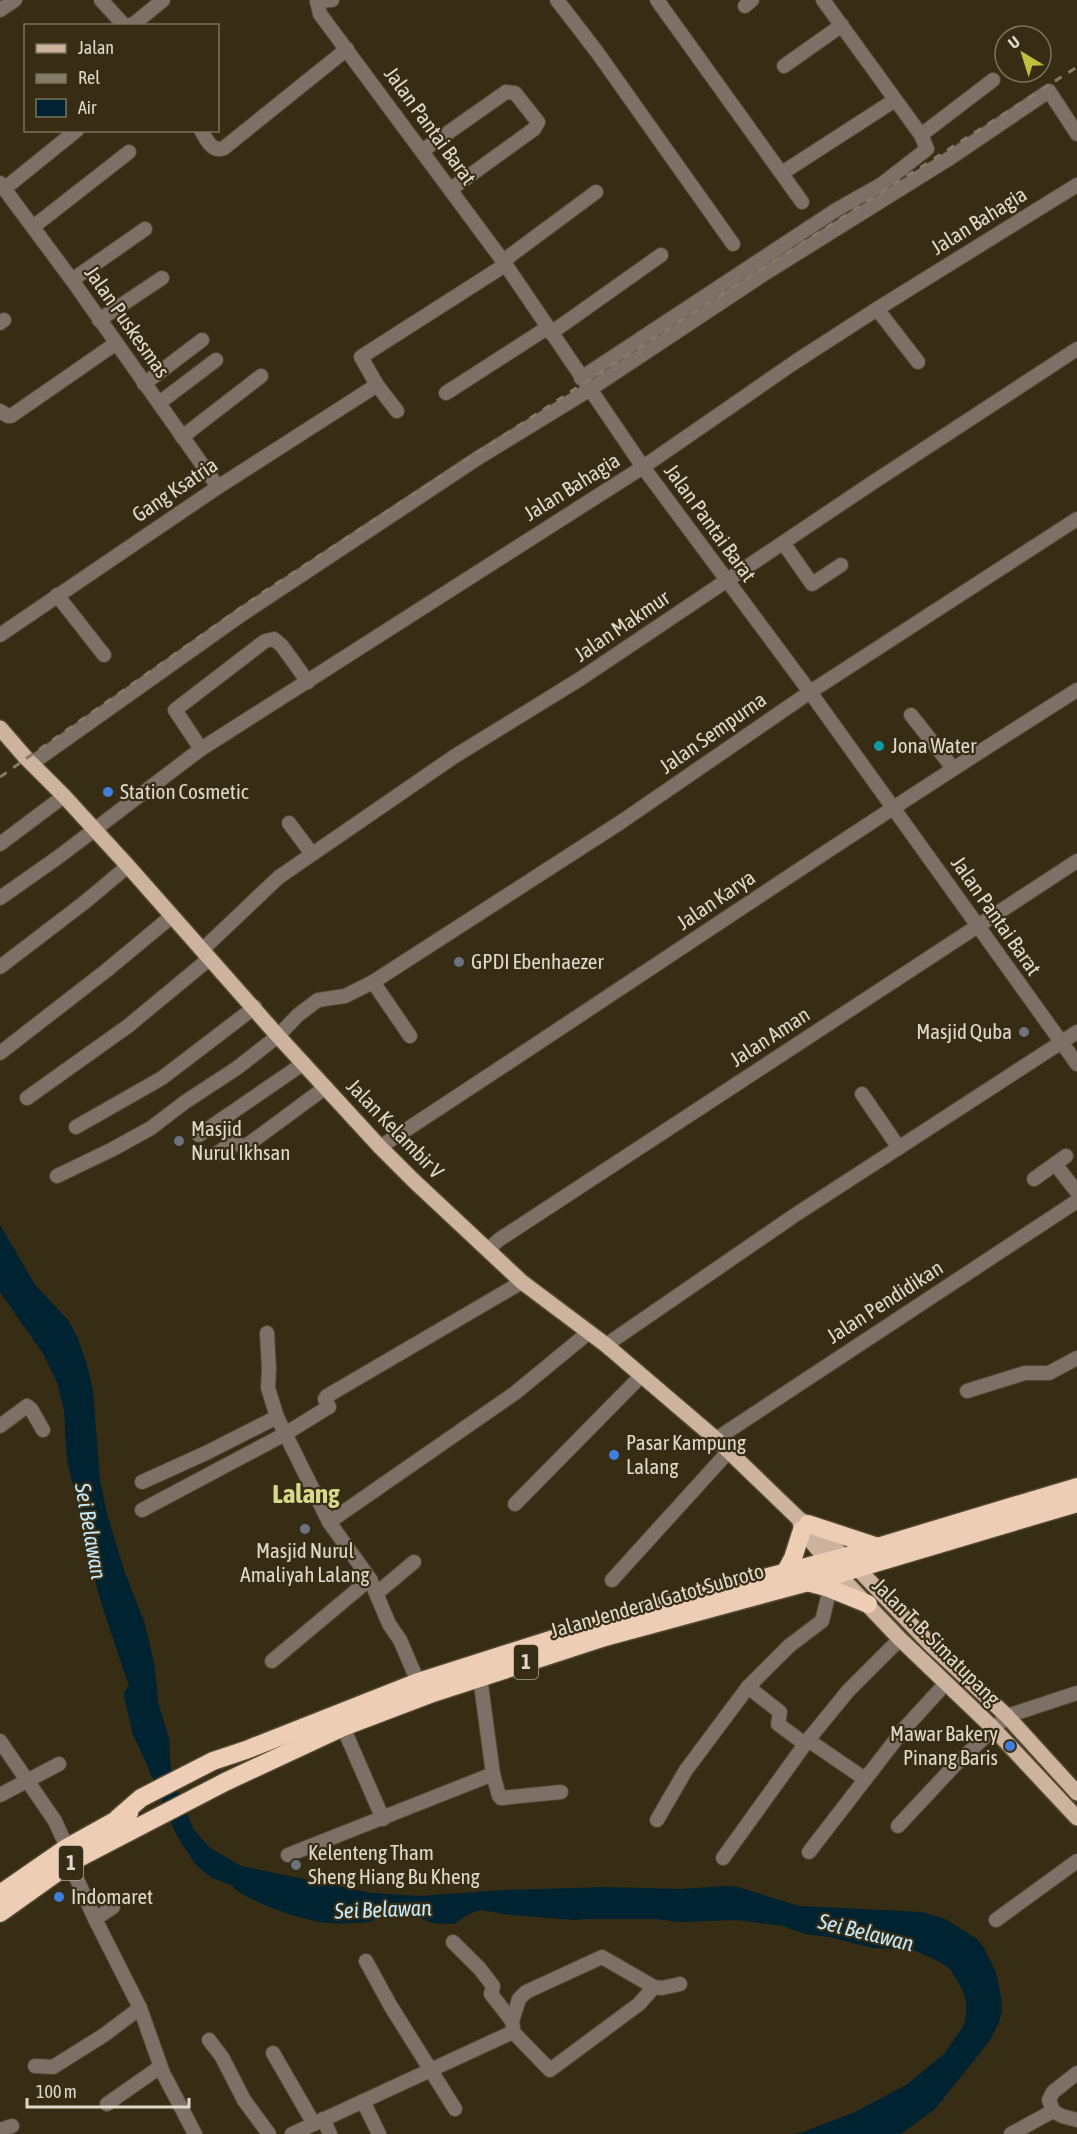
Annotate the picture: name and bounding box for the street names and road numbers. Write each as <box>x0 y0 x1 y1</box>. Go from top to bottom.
street label: Jalan Pantai Barat <box>380 62 482 189</box>
street label: Jalan Bahagia <box>926 181 1031 259</box>
street label: Jalan Puskesmas <box>80 261 175 382</box>
street label: Jalan Bahagia <box>519 447 624 525</box>
street label: Gang Ksatria <box>127 452 221 526</box>
street label: Jalan Pantai Barat <box>660 459 762 586</box>
street label: Jalan Makmur <box>569 584 674 666</box>
street label: Jalan Sempurna <box>655 687 770 778</box>
street label: Jalan Pantai Barat <box>947 851 1047 979</box>
street label: Jalan Karya <box>672 864 759 934</box>
street label: Jalan Aman <box>725 1002 814 1071</box>
street label: Jalan Kelambir V <box>342 1074 450 1183</box>
street label: Jalan Pendidikan <box>822 1255 947 1348</box>
street label: Jalan Jenderal Gatot Subroto <box>547 1558 766 1642</box>
street label: Jalan T. B. Simatupang <box>868 1573 1005 1710</box>
road number: 1 <box>514 1645 538 1679</box>
road number: 1 <box>59 1846 83 1880</box>

